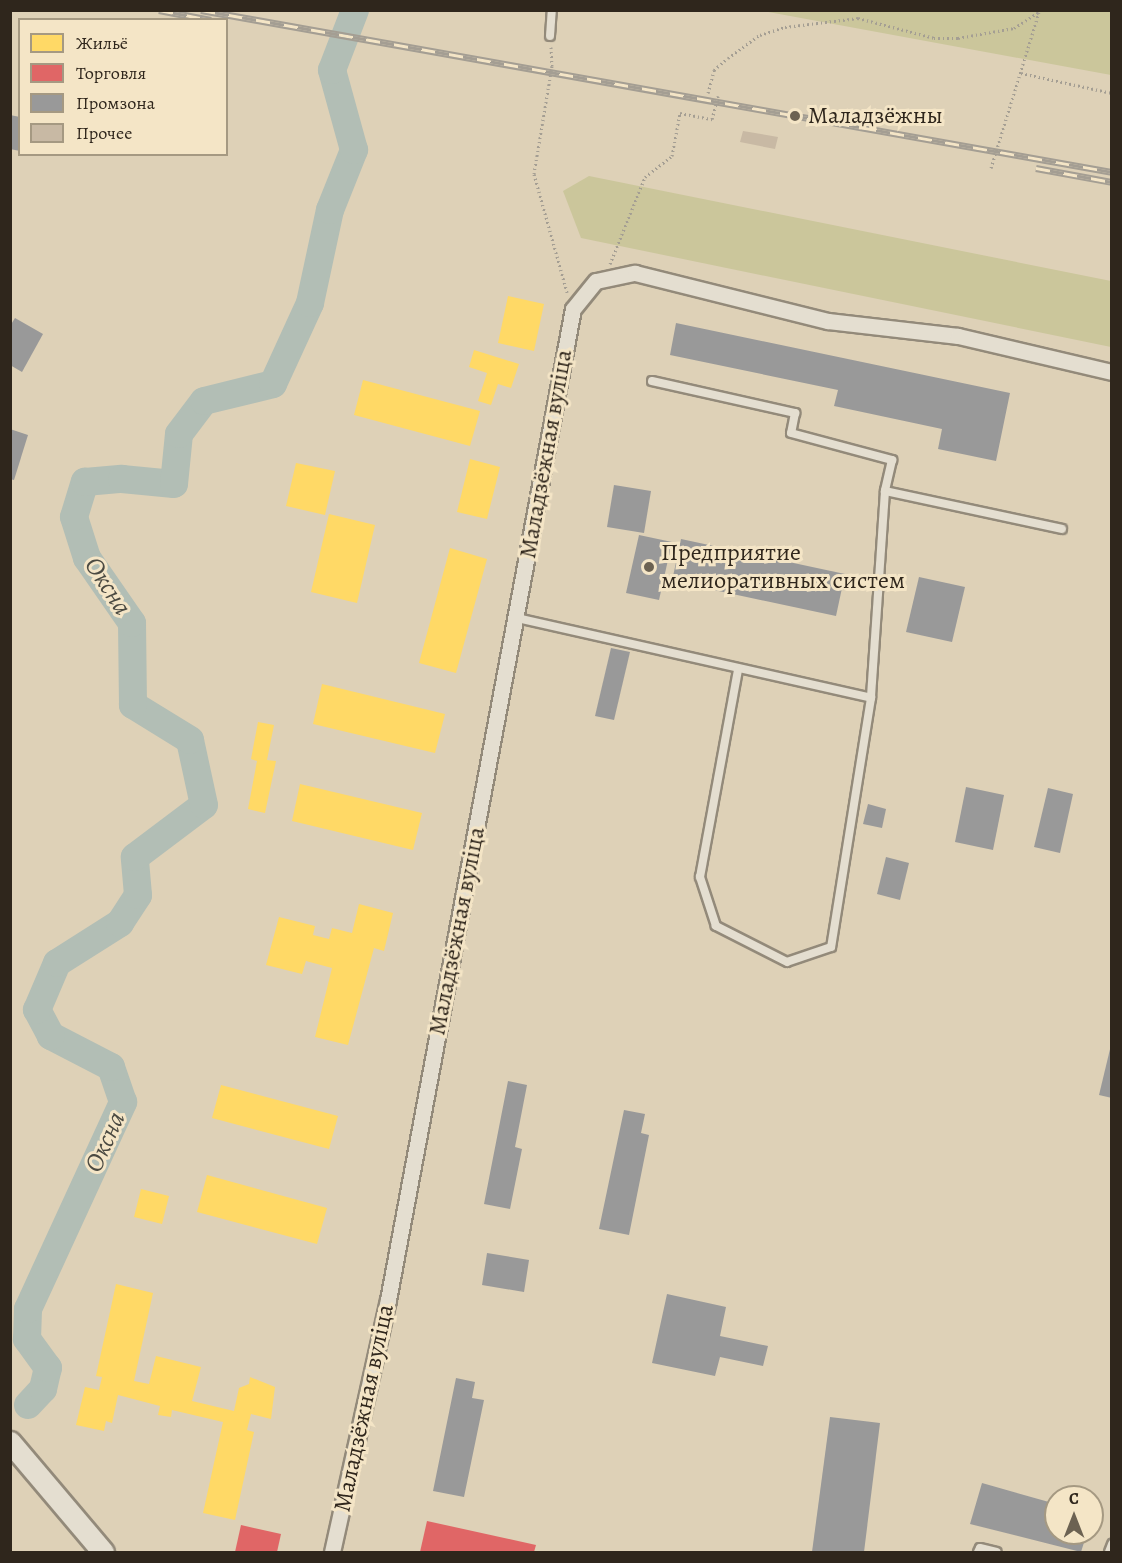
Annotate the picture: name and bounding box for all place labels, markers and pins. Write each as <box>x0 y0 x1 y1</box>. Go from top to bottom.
place label: Маладзёжны <box>808 102 943 130</box>
marker: Маладзёжны <box>786 107 804 125</box>
place label: Предприятие мелиоративных систем <box>661 539 905 595</box>
marker: Предприятие мелиоративных систем <box>642 560 656 574</box>

